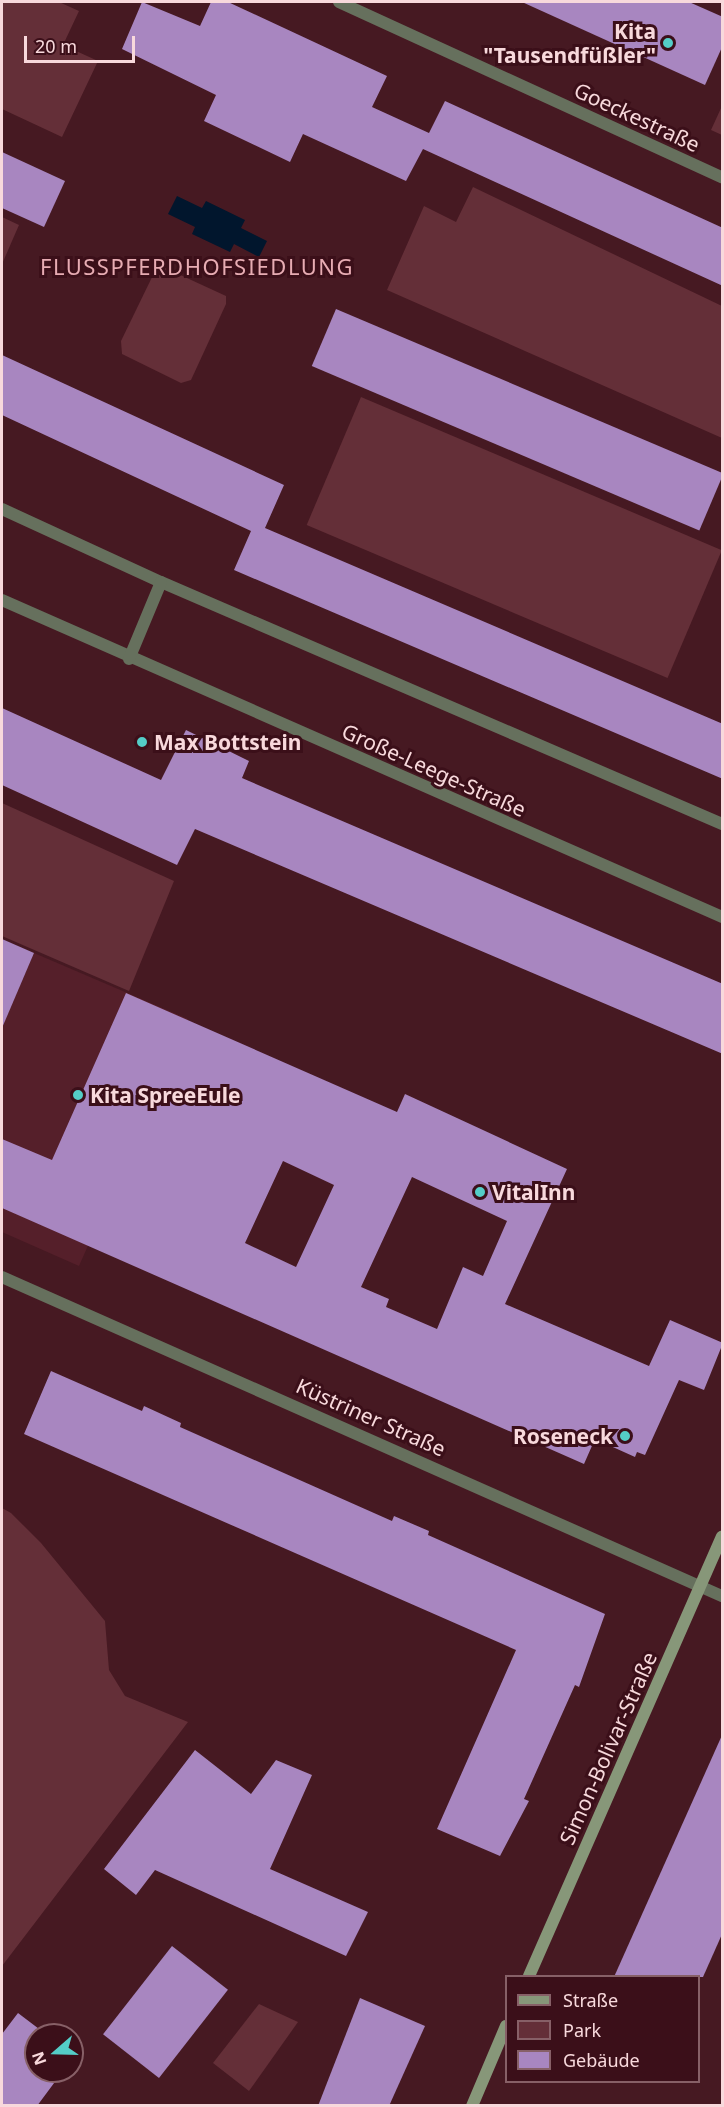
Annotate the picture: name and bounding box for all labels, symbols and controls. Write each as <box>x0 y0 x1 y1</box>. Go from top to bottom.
place label: Kita "Tausendfüßler" <box>483 18 656 68</box>
scale bar <box>27 24 138 62</box>
text: 20 m <box>35 34 77 58</box>
marker: Kita "Tausendfüßler" <box>661 36 675 50</box>
street label: Goeckestraße <box>570 77 704 157</box>
district label: FLUSSPFERDHOFSIEDLUNG <box>40 254 354 280</box>
street label: Große-Leege-Straße <box>338 718 530 822</box>
place label: Max Bottstein <box>154 729 301 755</box>
marker: Max Bottstein <box>135 735 149 749</box>
place label: Kita SpreeEule <box>90 1082 240 1108</box>
marker: Kita SpreeEule <box>71 1088 85 1102</box>
place label: VitalInn <box>492 1179 575 1205</box>
marker: VitalInn <box>473 1185 487 1199</box>
street label: Küstriner Straße <box>292 1373 450 1461</box>
place label: Roseneck <box>513 1423 613 1449</box>
marker: Roseneck <box>618 1429 632 1443</box>
street label: Simon-Bolivar-Straße <box>554 1648 662 1848</box>
legend <box>505 1975 700 2083</box>
text: Straße <box>563 1988 618 2012</box>
text: Park <box>563 2018 601 2042</box>
north arrow <box>24 2023 84 2083</box>
text: Gebäude <box>563 2048 640 2072</box>
text: N <box>26 2049 52 2068</box>

